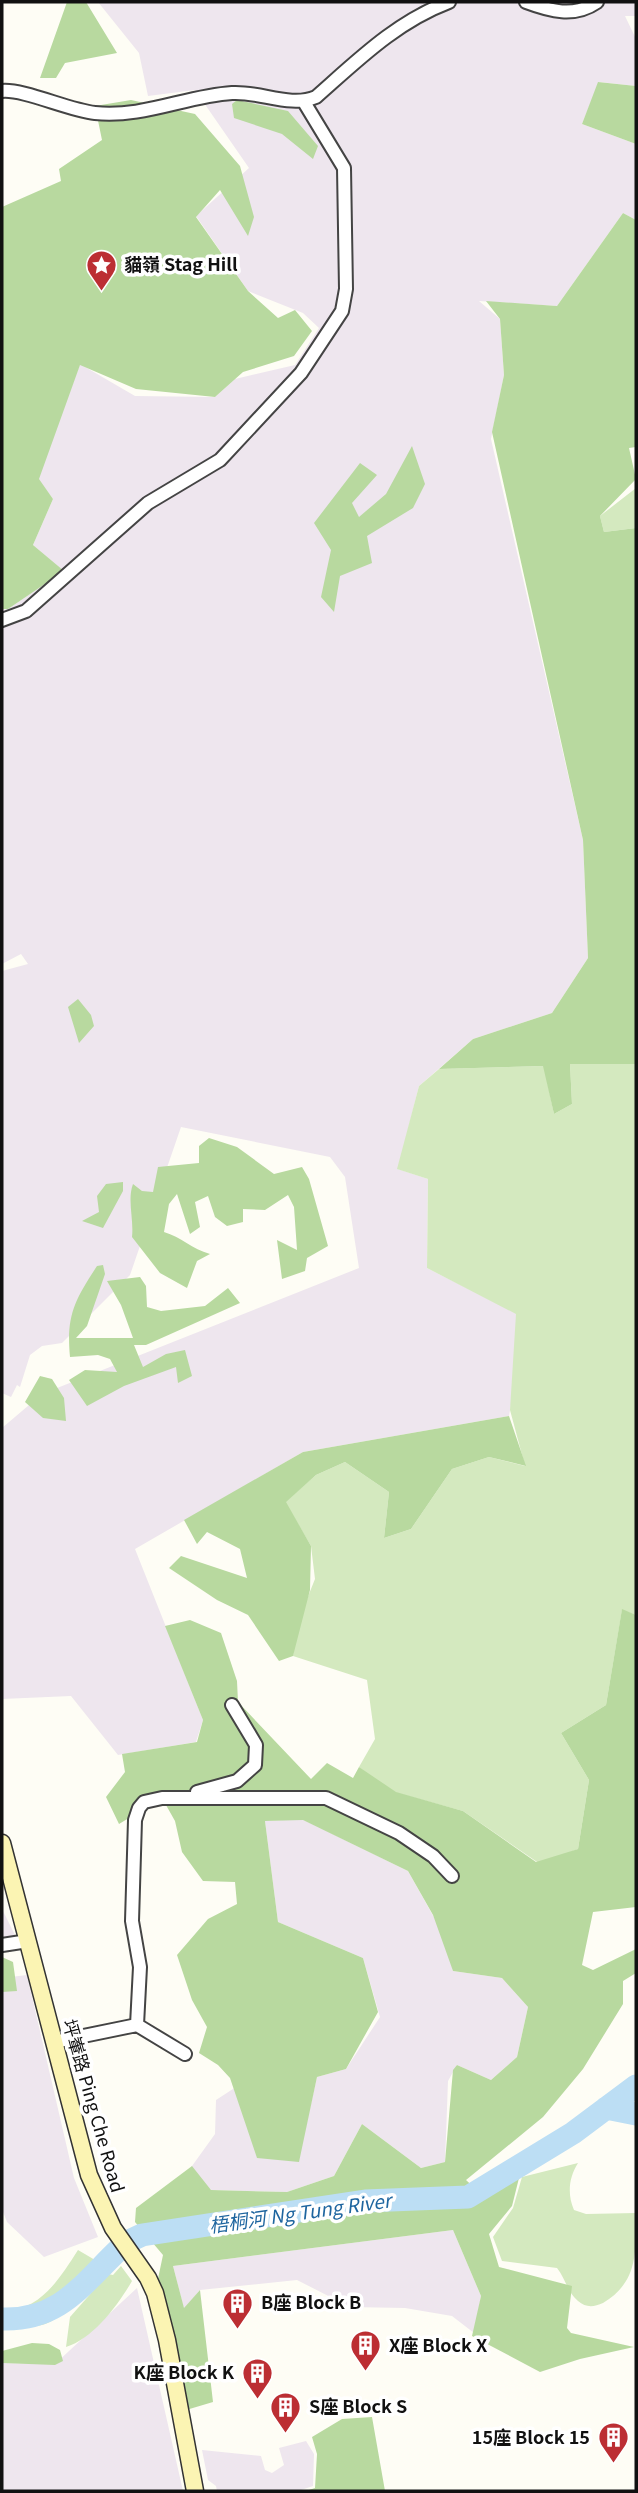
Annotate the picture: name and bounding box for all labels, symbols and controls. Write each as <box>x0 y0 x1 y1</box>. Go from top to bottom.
place icon: 貓嶺 Stag Hill <box>84 248 118 292</box>
place label: 貓嶺 Stag Hill <box>124 250 238 276</box>
street label: 坪輋路 Ping Che Road <box>58 2016 132 2195</box>
water label: 梧桐河 Ng Tung River <box>207 2185 395 2238</box>
building icon: B座 Block B <box>221 2286 255 2330</box>
place label: B座 Block B <box>261 2288 361 2314</box>
building icon: X座 Block X <box>349 2329 383 2373</box>
place label: X座 Block X <box>389 2331 488 2357</box>
building icon: K座 Block K <box>240 2356 274 2400</box>
place label: K座 Block K <box>134 2358 235 2384</box>
building icon: S座 Block S <box>269 2390 303 2434</box>
place label: S座 Block S <box>309 2392 407 2418</box>
building icon: 15座 Block 15 <box>596 2421 630 2465</box>
place label: 15座 Block 15 <box>472 2423 590 2449</box>

